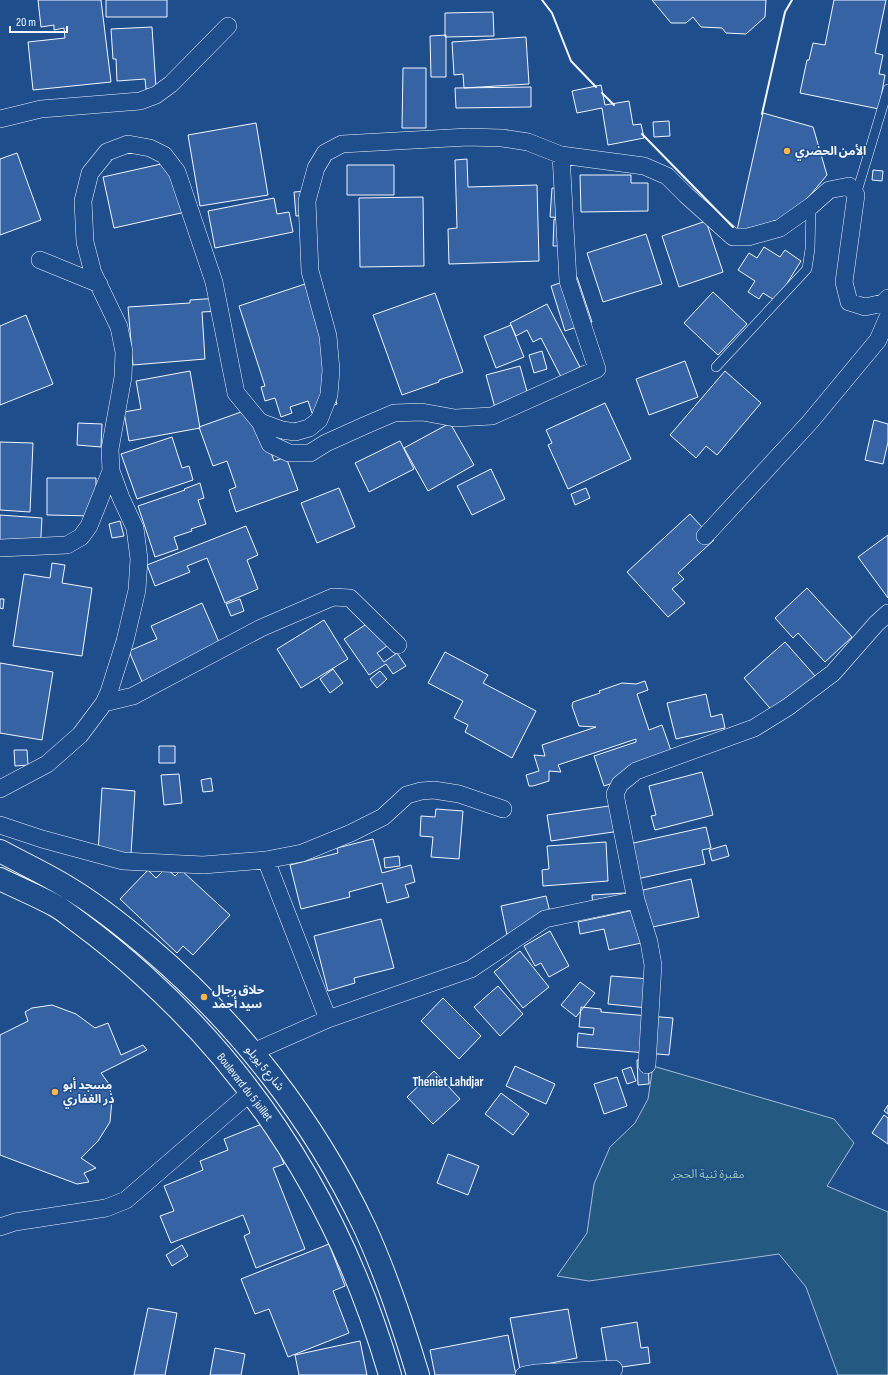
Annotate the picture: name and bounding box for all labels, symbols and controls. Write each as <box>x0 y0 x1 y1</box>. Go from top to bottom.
scale bar <box>10 8 67 34</box>
text: 20 m <box>16 15 36 30</box>
place label: الأمن الحضري <box>795 144 866 161</box>
marker: الأمن الحضري <box>782 146 792 156</box>
place label: حلاق رجال سيد أحمد <box>212 983 265 1012</box>
marker: حلاق رجال سيد أحمد <box>199 992 209 1002</box>
street label: شارع 5 يويلو <box>241 1043 287 1095</box>
street label: Boulevard du 5 juillet <box>213 1050 276 1125</box>
district label: Theniet Lahdjar <box>412 1074 484 1090</box>
place label: مسجد أبو ذر الغفاري <box>63 1077 114 1109</box>
marker: مسجد أبو ذر الغفاري <box>50 1087 60 1097</box>
park label: مقبرة ثنية الحجر <box>670 1167 745 1182</box>

